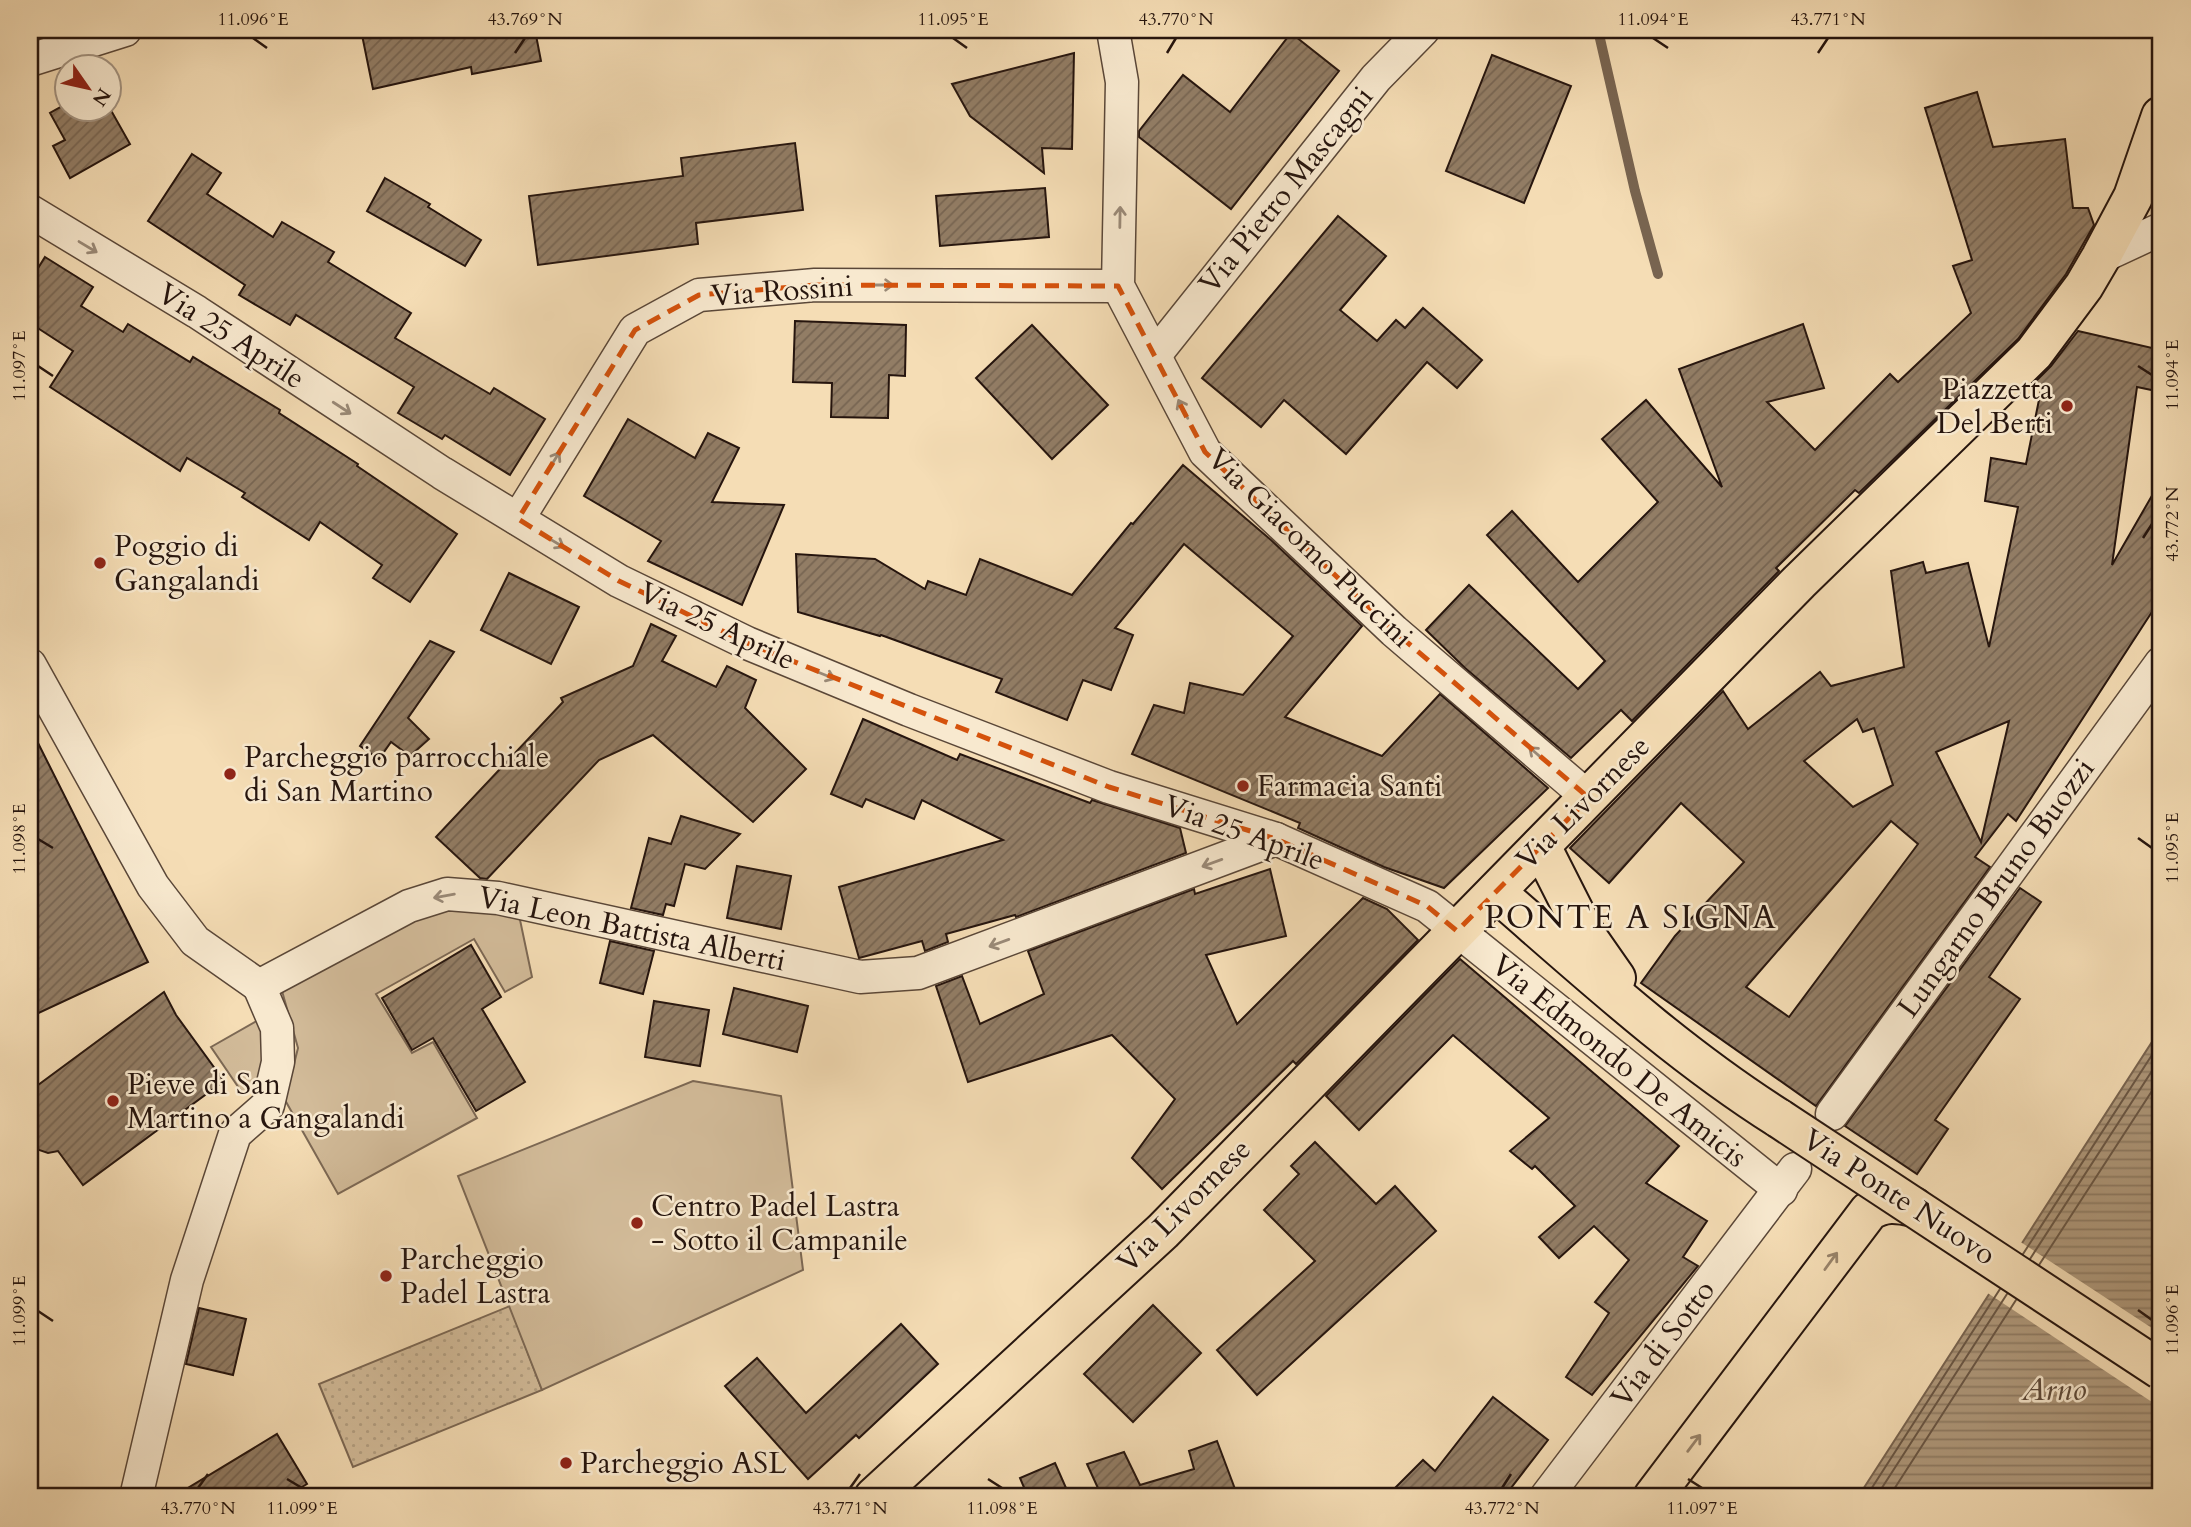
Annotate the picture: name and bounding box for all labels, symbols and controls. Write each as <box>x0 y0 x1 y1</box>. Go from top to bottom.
text: 11.096°E <box>218 7 289 32</box>
text: 43.769°N <box>487 7 563 32</box>
text: 11.095°E <box>918 7 989 32</box>
text: 43.770°N <box>1138 7 1214 32</box>
text: 11.094°E <box>1618 7 1689 32</box>
text: 43.771°N <box>1790 7 1866 32</box>
north arrow <box>52 52 122 122</box>
street label: Via Pietro Mascagni <box>1189 78 1383 302</box>
text: N <box>86 83 117 111</box>
one-way arrow <box>1113 206 1127 229</box>
one-way arrow <box>78 240 98 254</box>
street label: Via Rossini <box>709 266 855 316</box>
street label: Via 25 Aprile <box>149 273 313 399</box>
one-way arrow <box>871 278 894 292</box>
text: 11.097°E <box>7 331 32 402</box>
text: 11.094°E <box>2160 340 2185 411</box>
place label: Piazzetta Del Berti <box>1936 369 2053 444</box>
marker: Piazzetta Del Berti <box>2059 398 2075 414</box>
one-way arrow <box>1176 400 1190 420</box>
one-way arrow <box>332 401 352 415</box>
street label: Via Giacomo Puccini <box>1198 439 1422 657</box>
one-way arrow <box>547 452 561 472</box>
text: 43.772°N <box>2160 486 2185 562</box>
place label: Poggio di Gangalandi <box>114 526 260 601</box>
one-way arrow <box>545 536 565 550</box>
marker: Poggio di Gangalandi <box>92 555 108 571</box>
street label: Via 25 Aprile <box>632 572 802 680</box>
one-way arrow <box>814 669 835 682</box>
street label: Via Livornese <box>1507 727 1659 879</box>
place label: Parcheggio parrocchiale di San Martino <box>244 737 549 812</box>
one-way arrow <box>1529 746 1547 762</box>
street label: Lungarno Bruno Buozzi <box>1888 750 2104 1026</box>
marker: Parcheggio parrocchiale di San Martino <box>222 766 238 782</box>
place label: Farmacia Santi <box>1257 766 1442 807</box>
marker: Farmacia Santi <box>1235 778 1251 794</box>
street label: Via 25 Aprile <box>1158 785 1330 881</box>
text: 11.098°E <box>7 804 32 875</box>
text: 11.095°E <box>2160 813 2185 884</box>
one-way arrow <box>1202 858 1224 870</box>
street label: Via Leon Battista Alberti <box>474 876 790 982</box>
one-way arrow <box>433 891 455 904</box>
district label: PONTE A SIGNA <box>1484 895 1778 940</box>
one-way arrow <box>989 937 1011 950</box>
street label: Via Edmondo De Amicis <box>1482 945 1756 1177</box>
place label: Pieve di San Martino a Gangalandi <box>127 1064 405 1139</box>
marker: Pieve di San Martino a Gangalandi <box>105 1093 121 1109</box>
street label: Via Ponte Nuovo <box>1794 1119 2004 1275</box>
street label: Via Livornese <box>1108 1130 1260 1282</box>
place label: Centro Padel Lastra - Sotto il Campanile <box>651 1186 908 1261</box>
marker: Centro Padel Lastra - Sotto il Campanile <box>629 1215 645 1231</box>
place label: Parcheggio Padel Lastra <box>400 1239 551 1314</box>
one-way arrow <box>1824 1252 1838 1271</box>
marker: Parcheggio Padel Lastra <box>378 1268 394 1284</box>
street label: Via di Sotto <box>1601 1272 1725 1416</box>
text: 11.099°E <box>7 1276 32 1347</box>
text: 11.096°E <box>2160 1285 2185 1356</box>
water label: Arno <box>2020 1368 2087 1412</box>
one-way arrow <box>1687 1434 1701 1453</box>
place label: Parcheggio ASL <box>580 1443 787 1484</box>
marker: Parcheggio ASL <box>558 1455 574 1471</box>
text: 43.770°N <box>160 1496 236 1521</box>
text: 11.099°E <box>267 1496 338 1521</box>
text: 43.771°N <box>812 1496 888 1521</box>
text: 11.098°E <box>967 1496 1038 1521</box>
text: 43.772°N <box>1464 1496 1540 1521</box>
text: 11.097°E <box>1667 1496 1738 1521</box>

